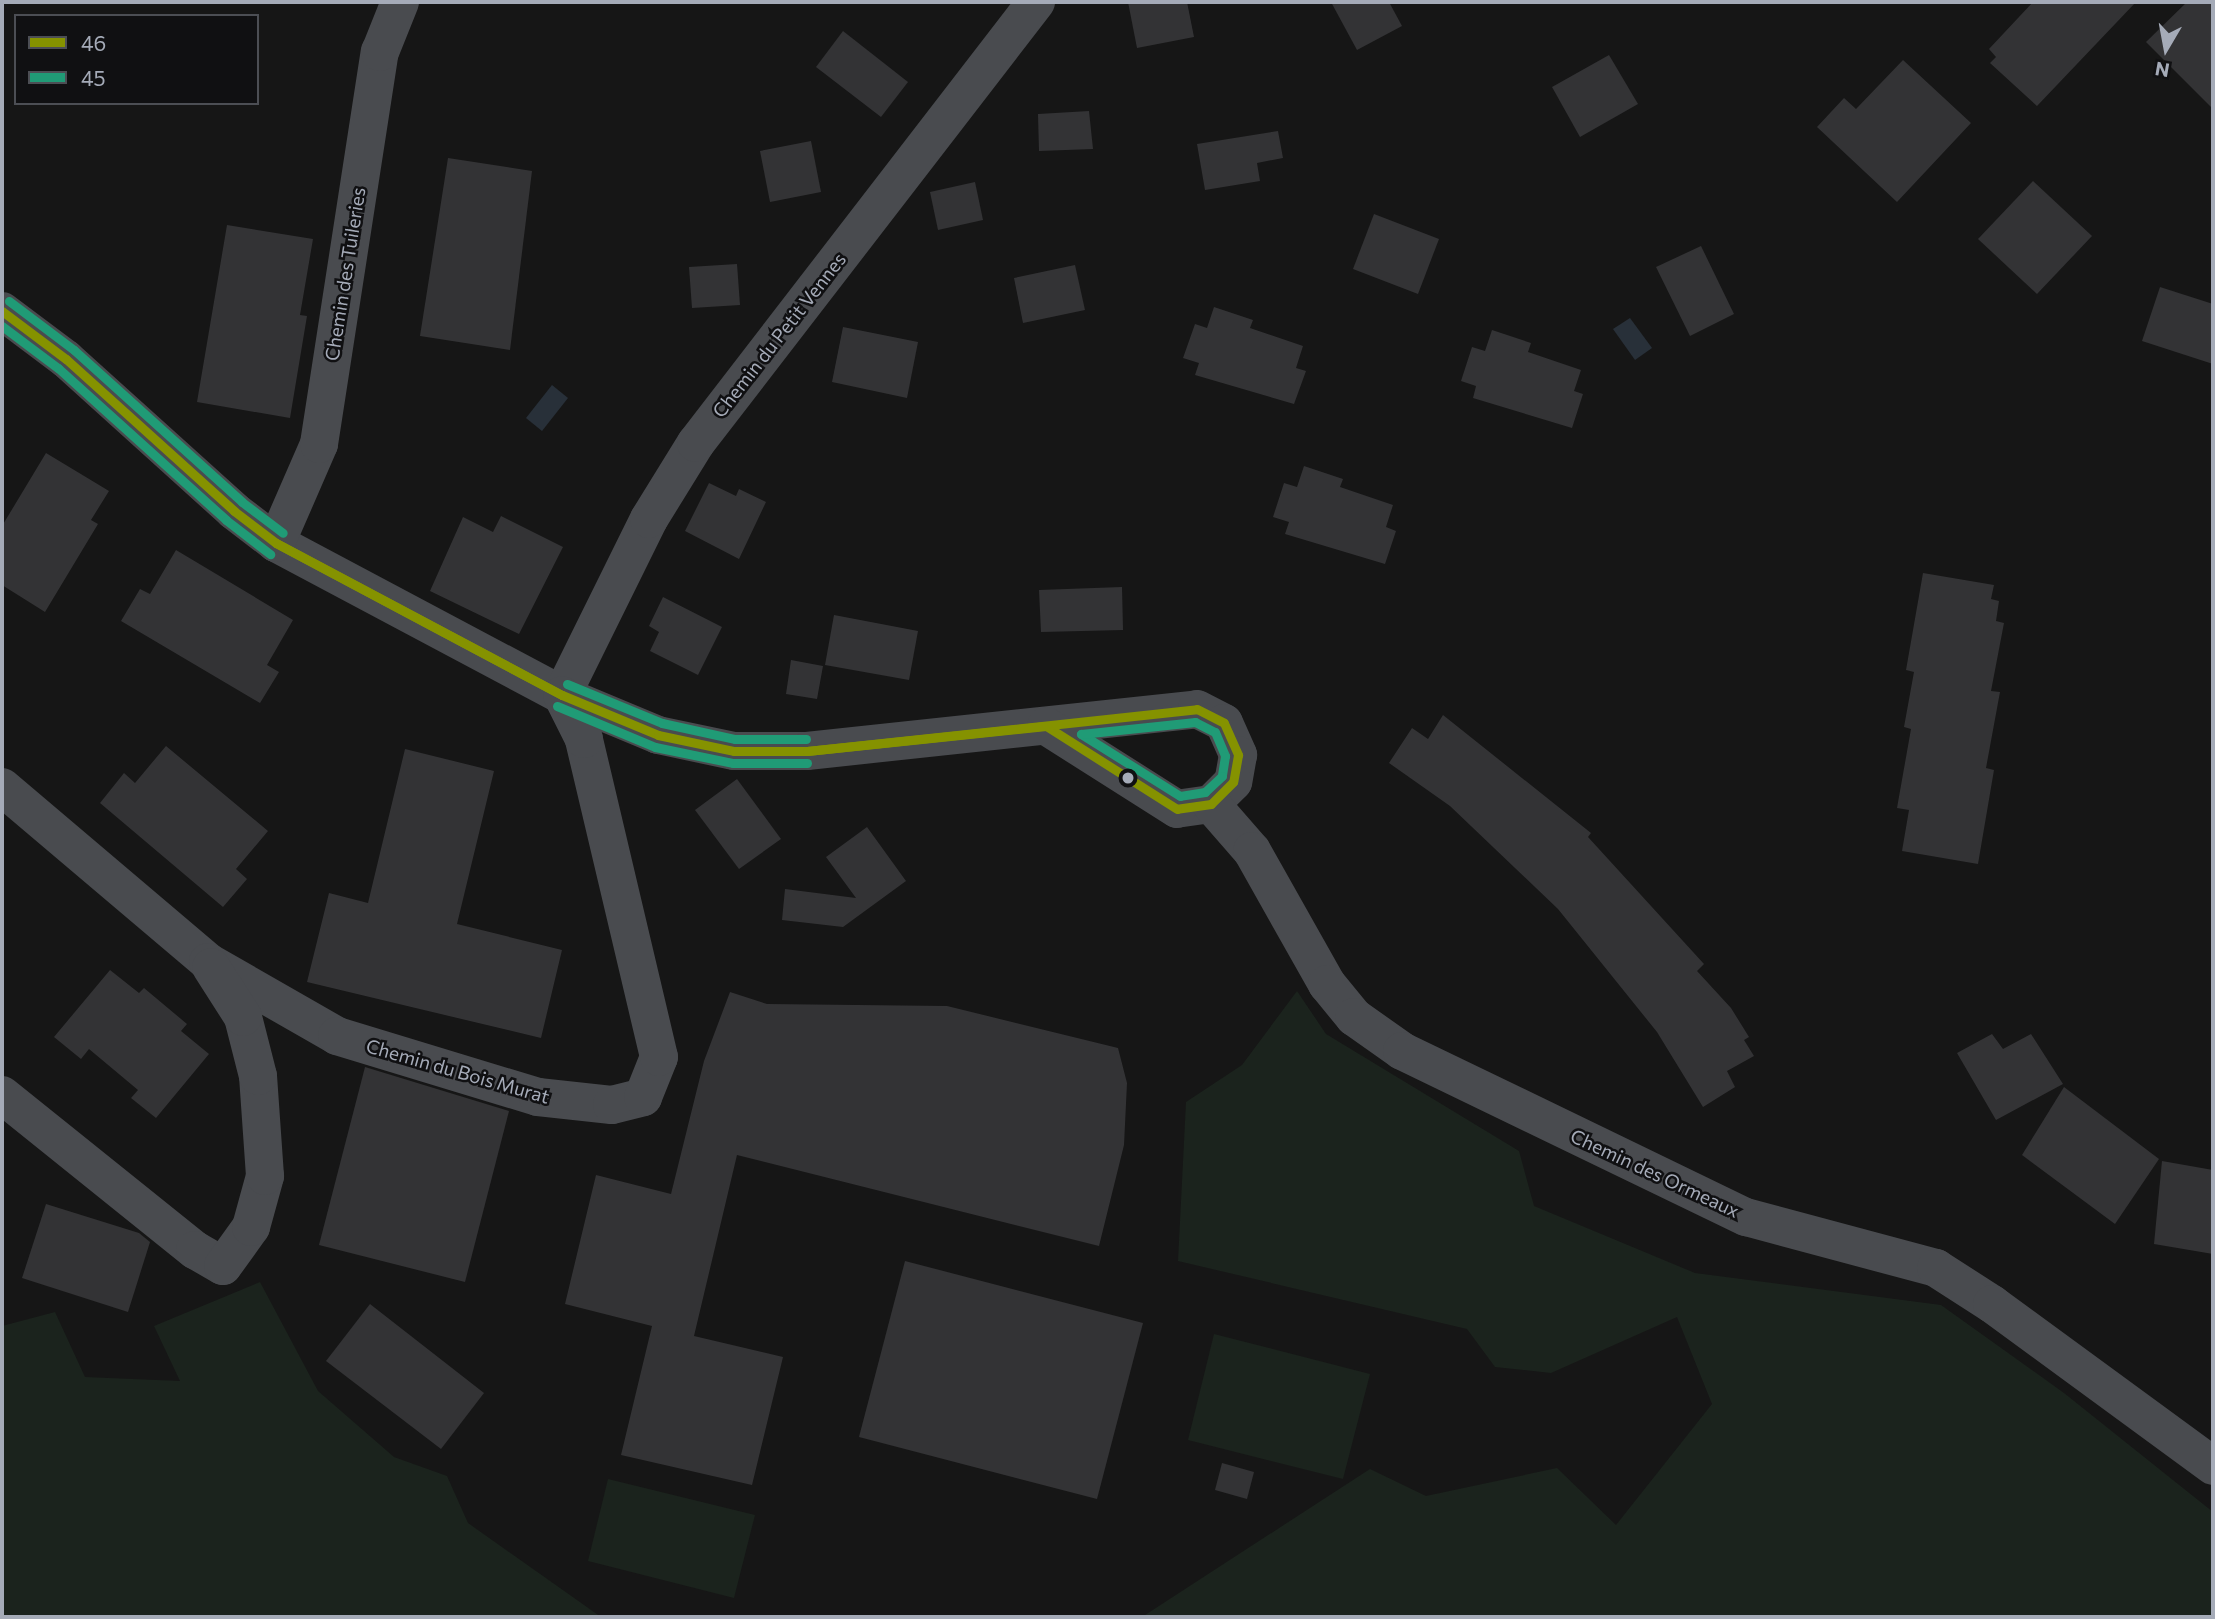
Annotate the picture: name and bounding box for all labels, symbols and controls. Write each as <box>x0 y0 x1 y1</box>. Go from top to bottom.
legend <box>14 14 259 105</box>
north arrow <box>2131 14 2201 84</box>
text: 46 <box>81 30 106 55</box>
text: N <box>2153 58 2171 83</box>
text: 45 <box>81 65 106 90</box>
street label: Chemin des Tuileries <box>320 186 370 362</box>
street label: Chemin du Petit Vennes <box>708 248 850 422</box>
unlabelled marker <box>1121 771 1135 785</box>
street label: Chemin du Bois Murat <box>364 1034 552 1108</box>
street label: Chemin des Ormeaux <box>1567 1124 1743 1222</box>

